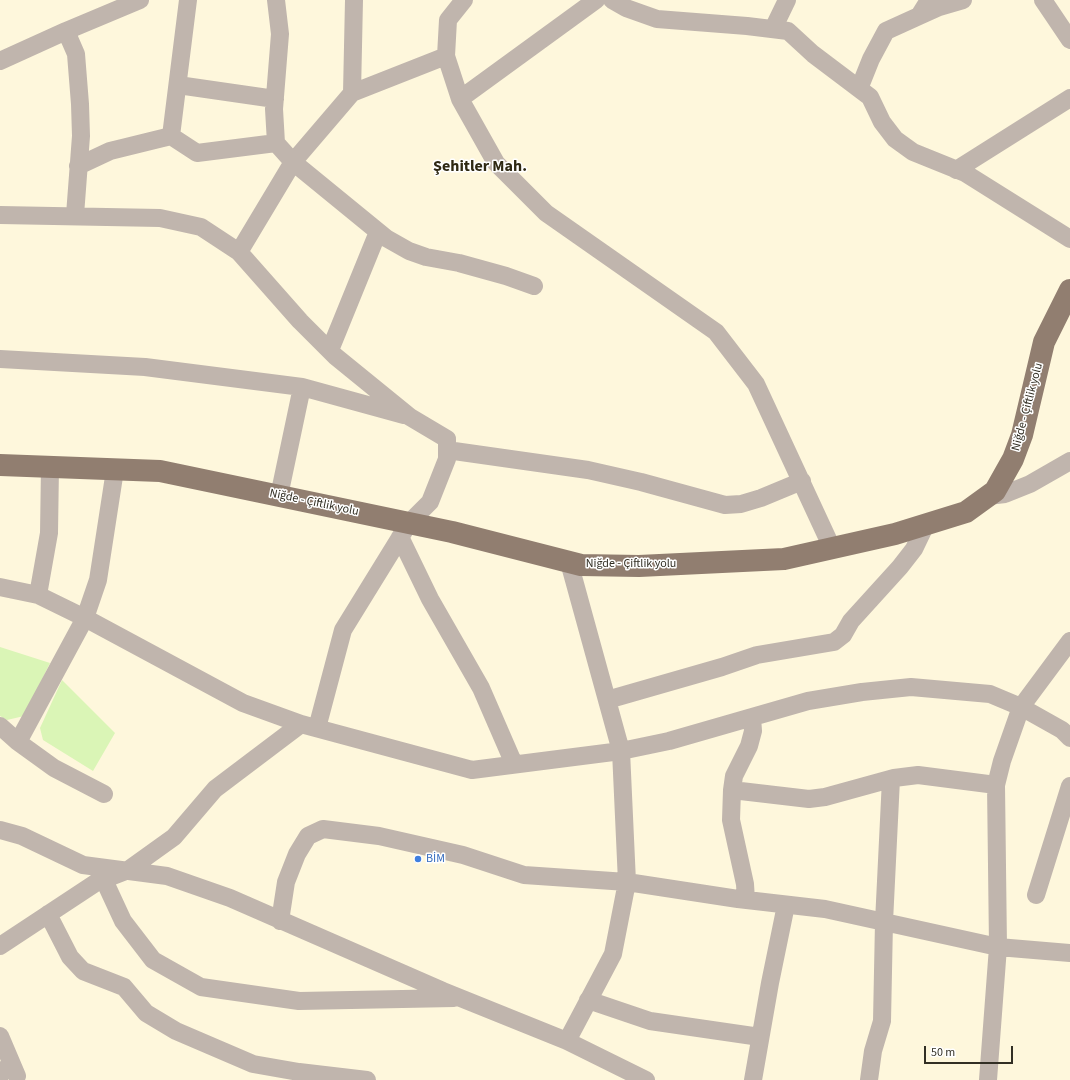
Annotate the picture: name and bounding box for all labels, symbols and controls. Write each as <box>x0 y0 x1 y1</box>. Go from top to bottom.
district label: Şehitler Mah. <box>433 157 527 177</box>
street label: Niğde - Çiftlik yolu <box>1009 361 1047 453</box>
street label: Niğde - Çiftlik yolu <box>268 487 360 519</box>
street label: Niğde - Çiftlik yolu <box>586 557 676 571</box>
place label: BİM <box>426 852 445 866</box>
marker: BİM <box>413 854 423 864</box>
scale bar <box>926 1038 1015 1064</box>
text: 50 m <box>931 1044 955 1061</box>

